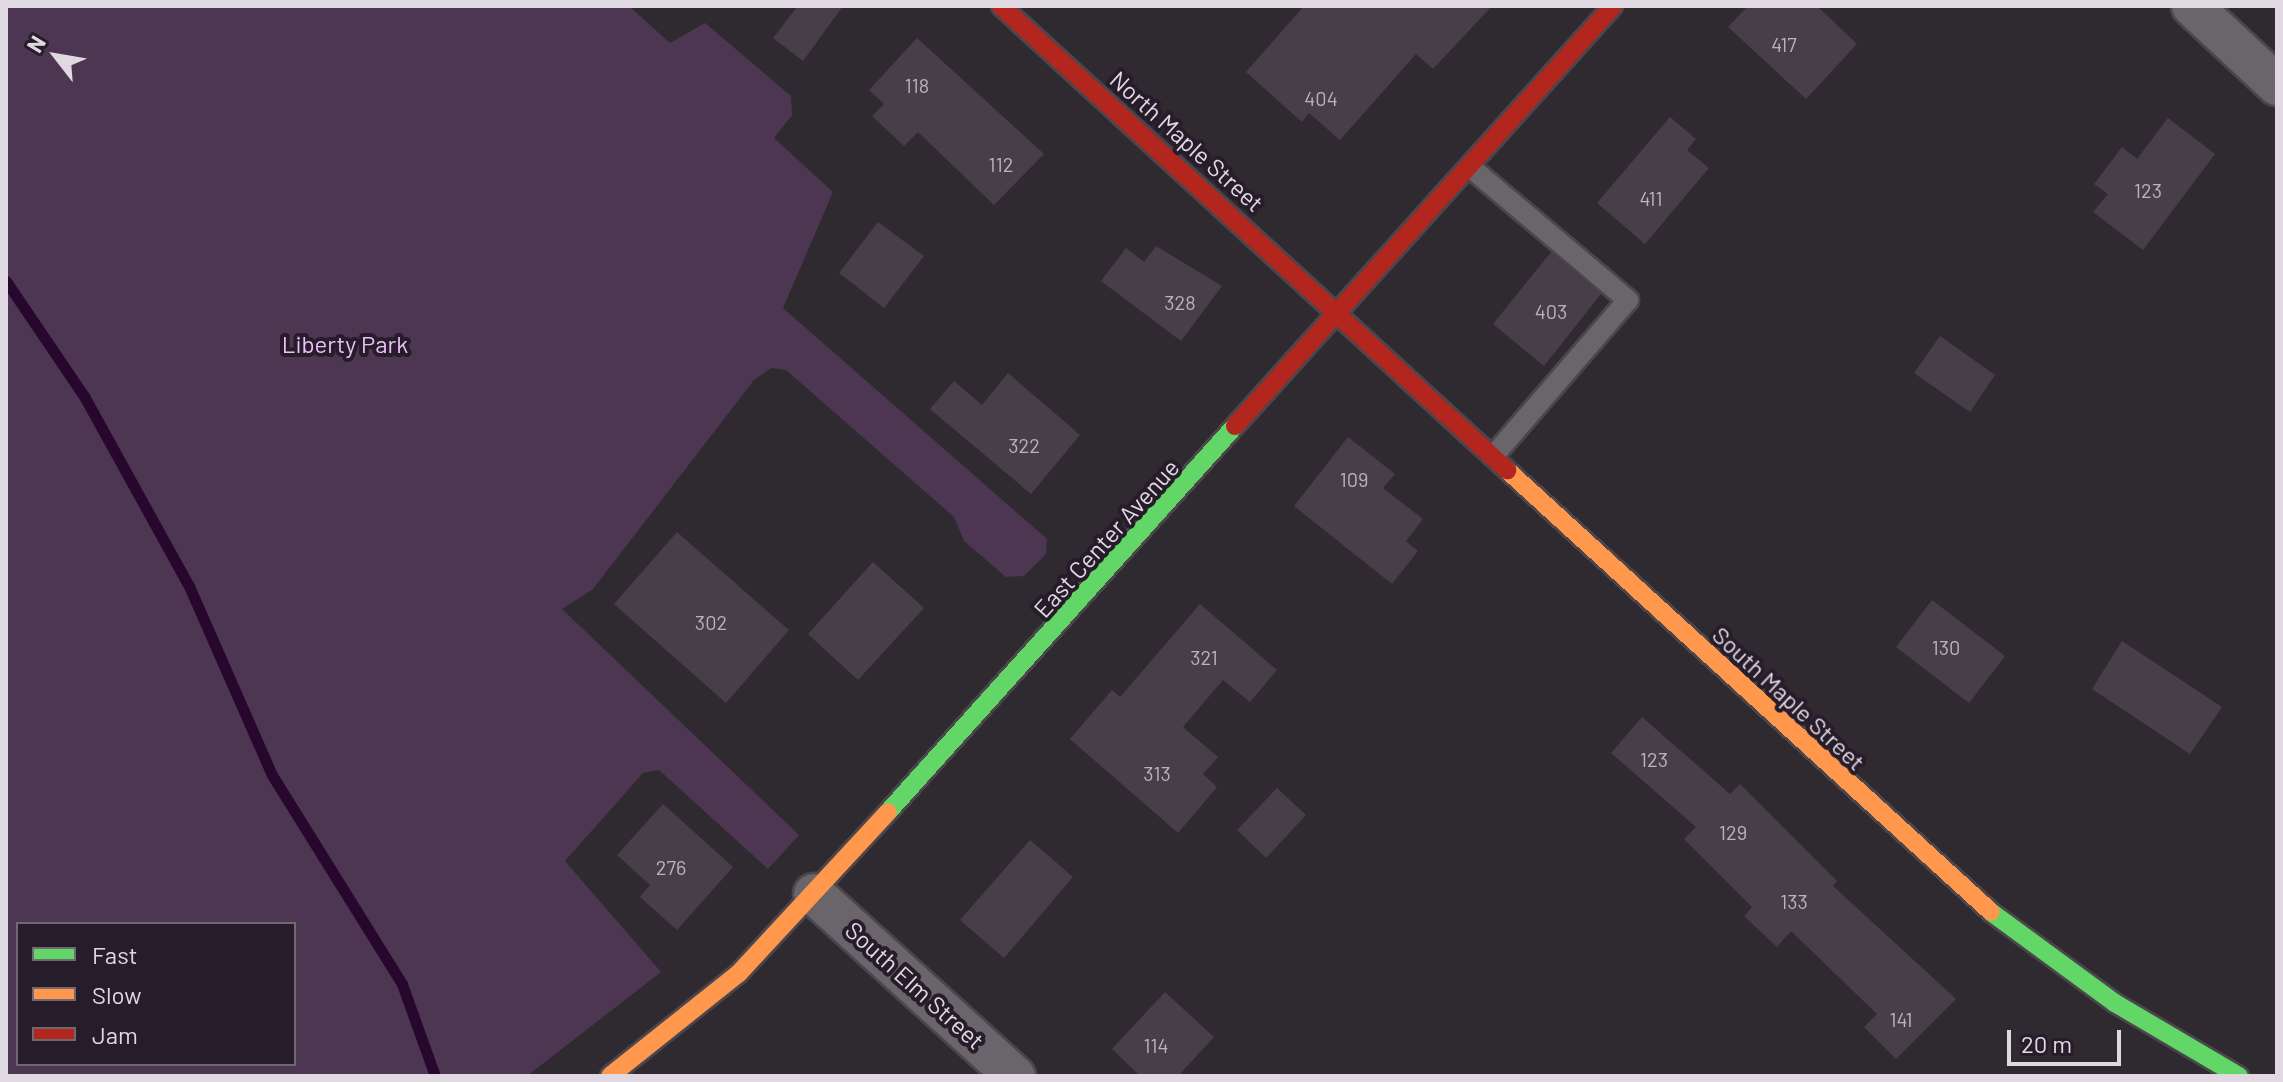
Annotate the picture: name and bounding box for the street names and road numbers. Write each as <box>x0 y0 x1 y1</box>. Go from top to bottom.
street label: North Maple Street <box>1104 65 1270 217</box>
street label: East Center Avenue <box>1027 453 1185 623</box>
street label: South Maple Street <box>1707 620 1871 776</box>
street label: South Elm Street <box>840 915 990 1055</box>

